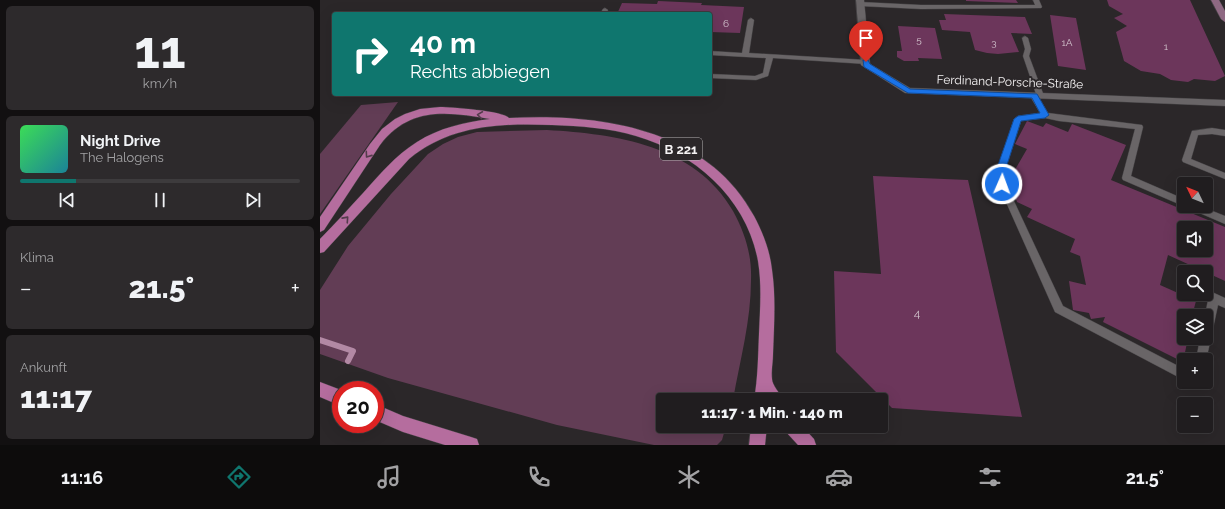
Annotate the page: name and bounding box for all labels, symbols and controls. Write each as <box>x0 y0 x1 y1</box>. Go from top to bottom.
house number: 6 <box>723 18 729 29</box>
text: 11 <box>134 19 186 80</box>
pin <box>849 21 883 62</box>
text: 40 m <box>410 27 476 60</box>
icon: arrive <box>855 27 877 49</box>
icon: right <box>344 28 396 80</box>
house number: 5 <box>916 34 922 45</box>
house number: 3 <box>991 37 997 48</box>
house number: 1A <box>1061 37 1073 48</box>
house number: 1 <box>1164 41 1169 52</box>
text: Rechts abbiegen <box>410 61 550 82</box>
street label: Ferdinand-Porsche-Straße <box>936 72 1084 92</box>
text: km/h <box>143 76 177 91</box>
one-way arrow <box>477 111 483 120</box>
text: Night Drive <box>80 132 160 150</box>
road number: B 221 <box>660 138 702 160</box>
text: The Halogens <box>80 150 164 165</box>
one-way arrow <box>365 151 373 158</box>
position arrow <box>981 163 1023 205</box>
north arrow <box>1177 177 1213 213</box>
map controls <box>1177 177 1213 433</box>
icon: previous <box>56 189 78 211</box>
icon: pause <box>149 189 171 211</box>
icon: next <box>242 189 264 211</box>
one-way arrow <box>342 216 349 224</box>
button: sound <box>1177 221 1213 257</box>
text: Klima <box>20 250 54 265</box>
button: search <box>1177 265 1213 301</box>
text: 21.5° <box>129 270 194 305</box>
text: − <box>20 275 32 301</box>
text: + <box>291 275 300 301</box>
house number: 4 <box>914 306 921 320</box>
button: layers <box>1177 309 1213 345</box>
button: + <box>1177 353 1213 389</box>
text: Ankunft <box>20 360 67 375</box>
text: 11:17 <box>20 380 92 415</box>
speed limit sign: 20 <box>332 381 384 433</box>
button: − <box>1177 397 1213 433</box>
text: 11:17 · 1 Min. · 140 m <box>701 404 843 422</box>
icon: directions <box>225 463 253 491</box>
icon: music <box>375 463 403 491</box>
icon: phone <box>525 463 553 491</box>
icon: climate <box>675 463 703 491</box>
icon: car <box>825 463 853 491</box>
icon: filters <box>976 463 1004 491</box>
text: 11:16 <box>61 467 103 488</box>
text: 21.5° <box>1126 467 1164 488</box>

